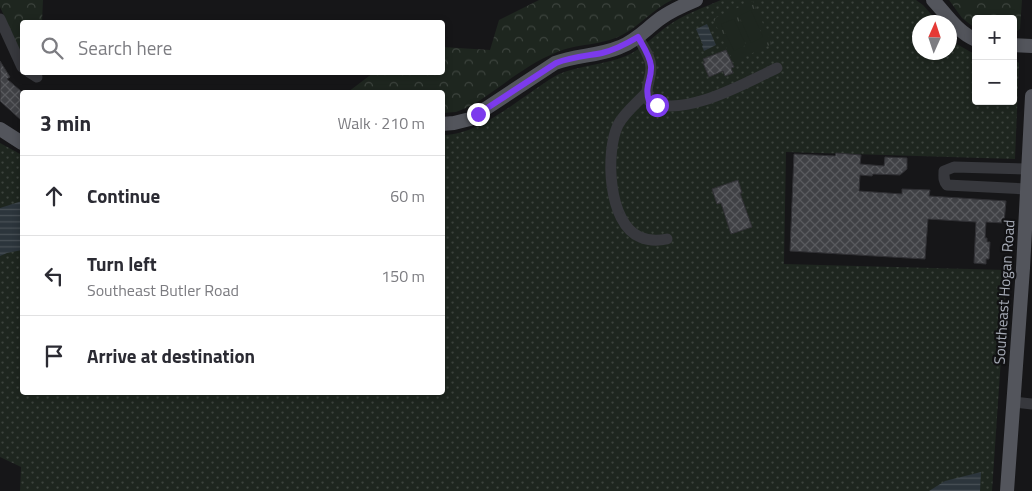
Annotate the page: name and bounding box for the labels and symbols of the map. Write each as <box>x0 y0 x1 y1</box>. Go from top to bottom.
north arrow <box>912 15 957 60</box>
route start <box>646 94 669 117</box>
route end <box>467 103 490 126</box>
street label: Southeast Hogan Road <box>987 219 1021 365</box>

